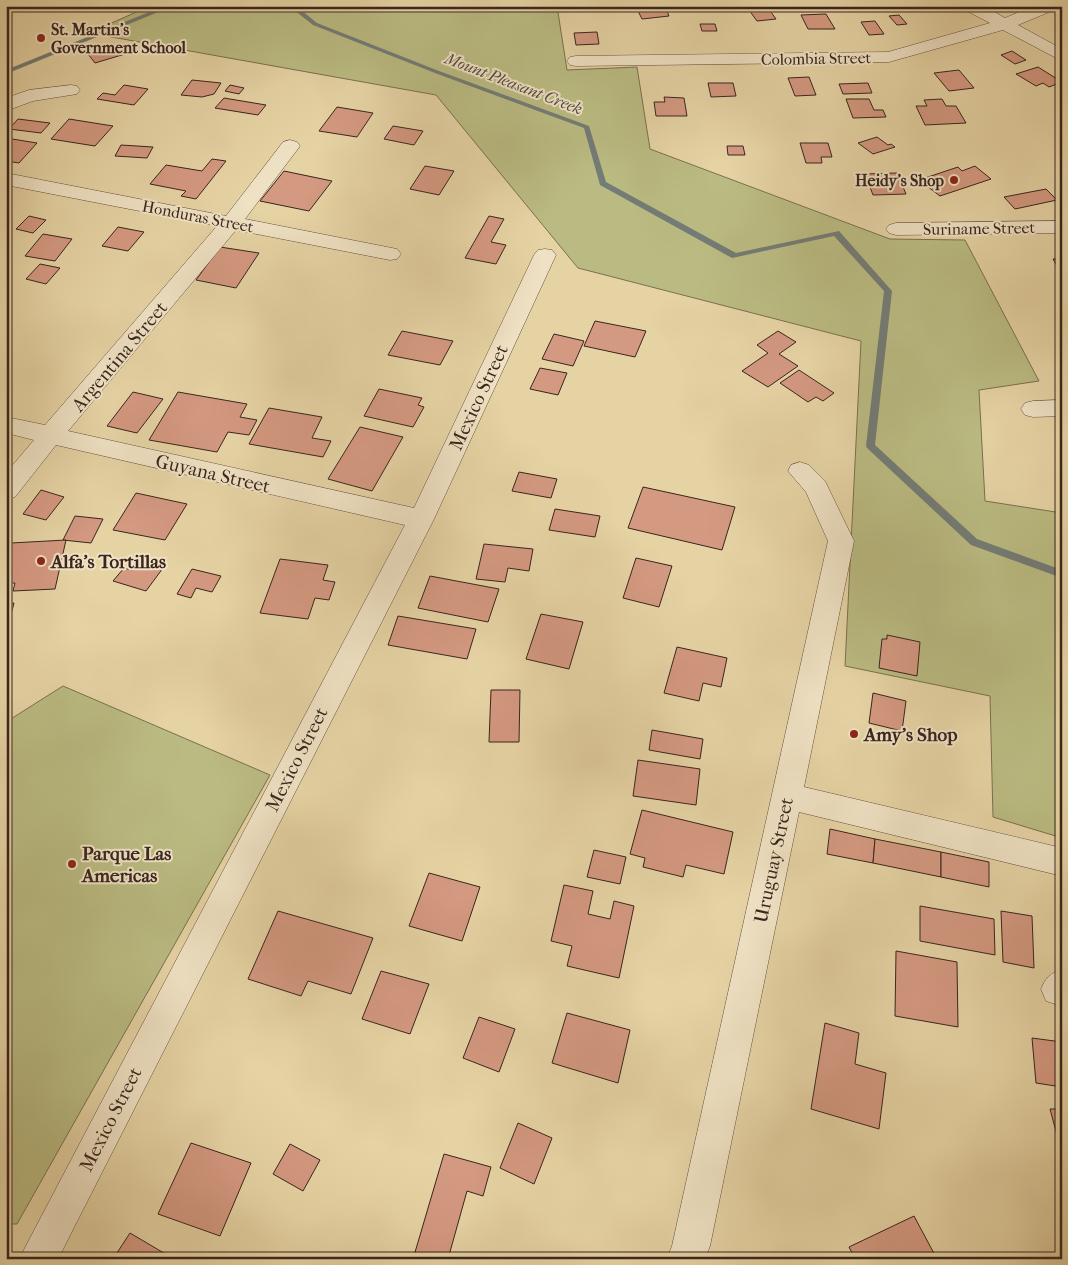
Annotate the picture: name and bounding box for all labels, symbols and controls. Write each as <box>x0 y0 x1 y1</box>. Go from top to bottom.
place label: St. Martin's Government School <box>51 20 187 57</box>
marker: St. Martin's Government School <box>35 32 47 44</box>
water label: Mount Pleasant Creek <box>441 48 585 118</box>
street label: Colombia Street <box>761 48 872 69</box>
place label: Heidy's Shop <box>855 171 944 191</box>
marker: Heidy's Shop <box>948 174 960 186</box>
street label: Honduras Street <box>141 196 256 237</box>
street label: Suriname Street <box>923 218 1036 239</box>
street label: Argentina Street <box>67 297 172 417</box>
street label: Mexico Street <box>445 341 513 454</box>
street label: Guyana Street <box>153 450 272 498</box>
place label: Alfa's Tortillas <box>50 551 166 573</box>
marker: Alfa's Tortillas <box>35 555 47 567</box>
street label: Mexico Street <box>261 703 333 815</box>
place label: Amy's Shop <box>863 724 957 746</box>
marker: Amy's Shop <box>848 728 860 740</box>
street label: Uruguay Street <box>750 795 798 925</box>
place label: Parque Las Americas <box>81 843 171 887</box>
marker: Parque Las Americas <box>66 858 78 870</box>
street label: Mexico Street <box>75 1063 147 1175</box>

